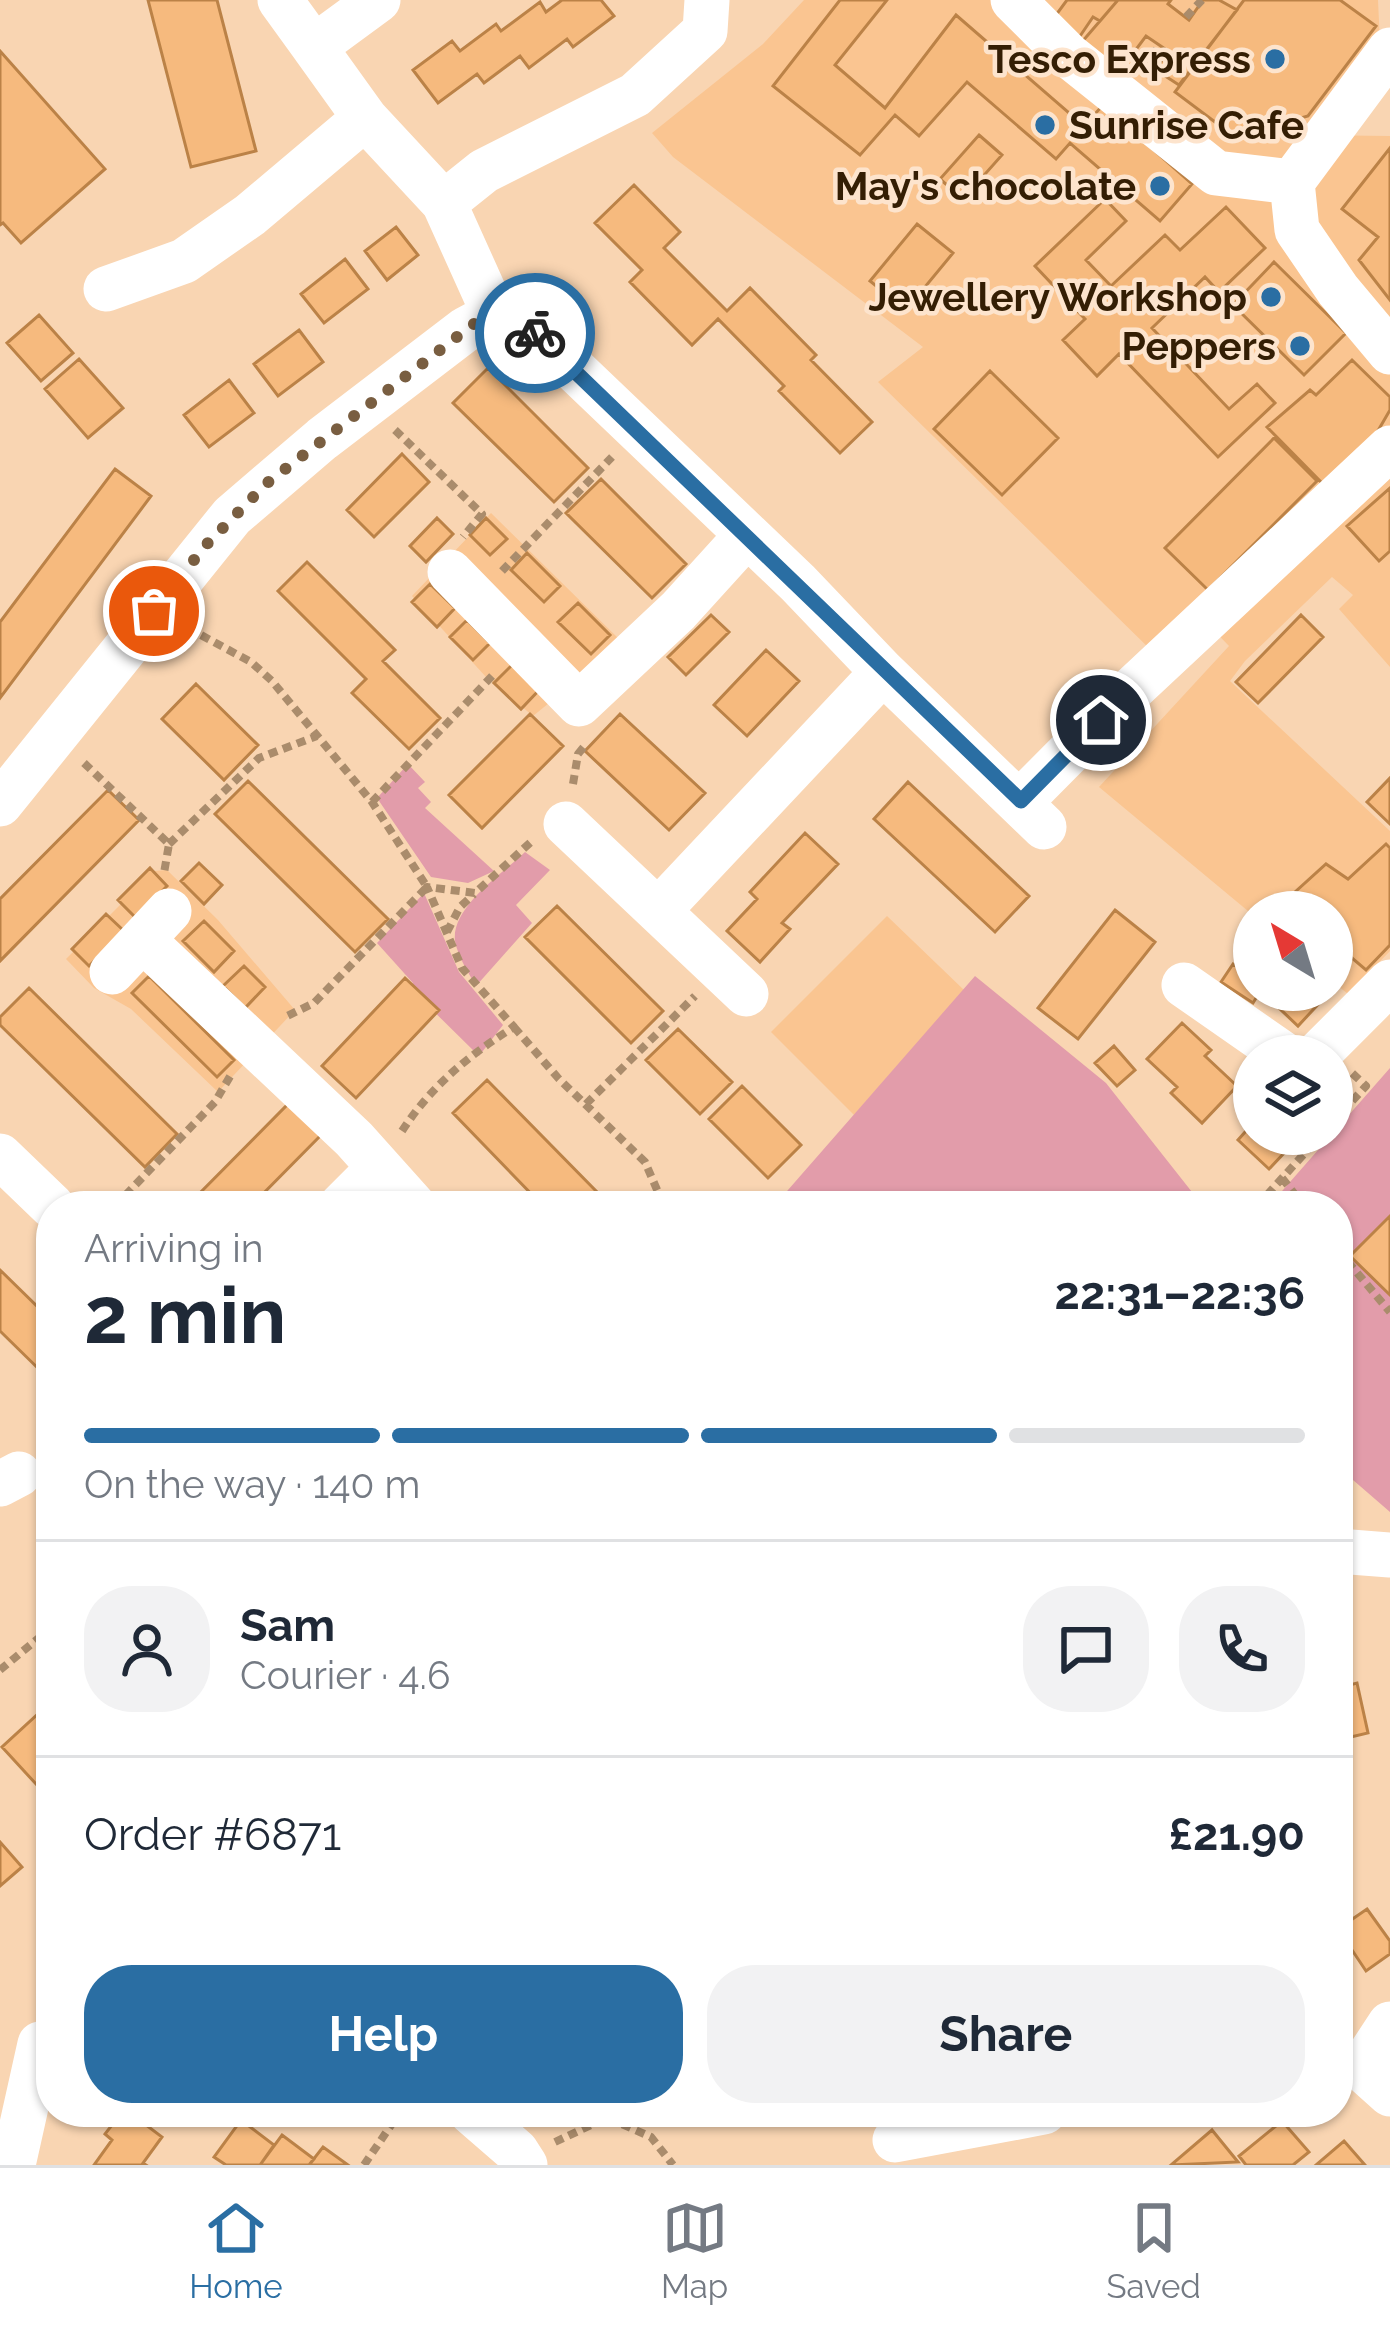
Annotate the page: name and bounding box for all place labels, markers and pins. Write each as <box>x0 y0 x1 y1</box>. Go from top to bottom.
place label: Tesco Express <box>988 36 1251 82</box>
marker: Tesco Express <box>1262 46 1288 72</box>
place label: Sunrise Cafe <box>1069 102 1304 148</box>
marker: Sunrise Cafe <box>1032 112 1058 138</box>
place label: May's chocolate <box>835 163 1136 209</box>
marker: May's chocolate <box>1147 173 1173 199</box>
place label: Jewellery Workshop <box>869 274 1247 320</box>
marker: Jewellery Workshop <box>1258 284 1284 310</box>
place label: Peppers <box>1122 323 1276 369</box>
marker: Peppers <box>1287 333 1313 359</box>
pin <box>103 560 205 662</box>
pin <box>1050 669 1152 771</box>

